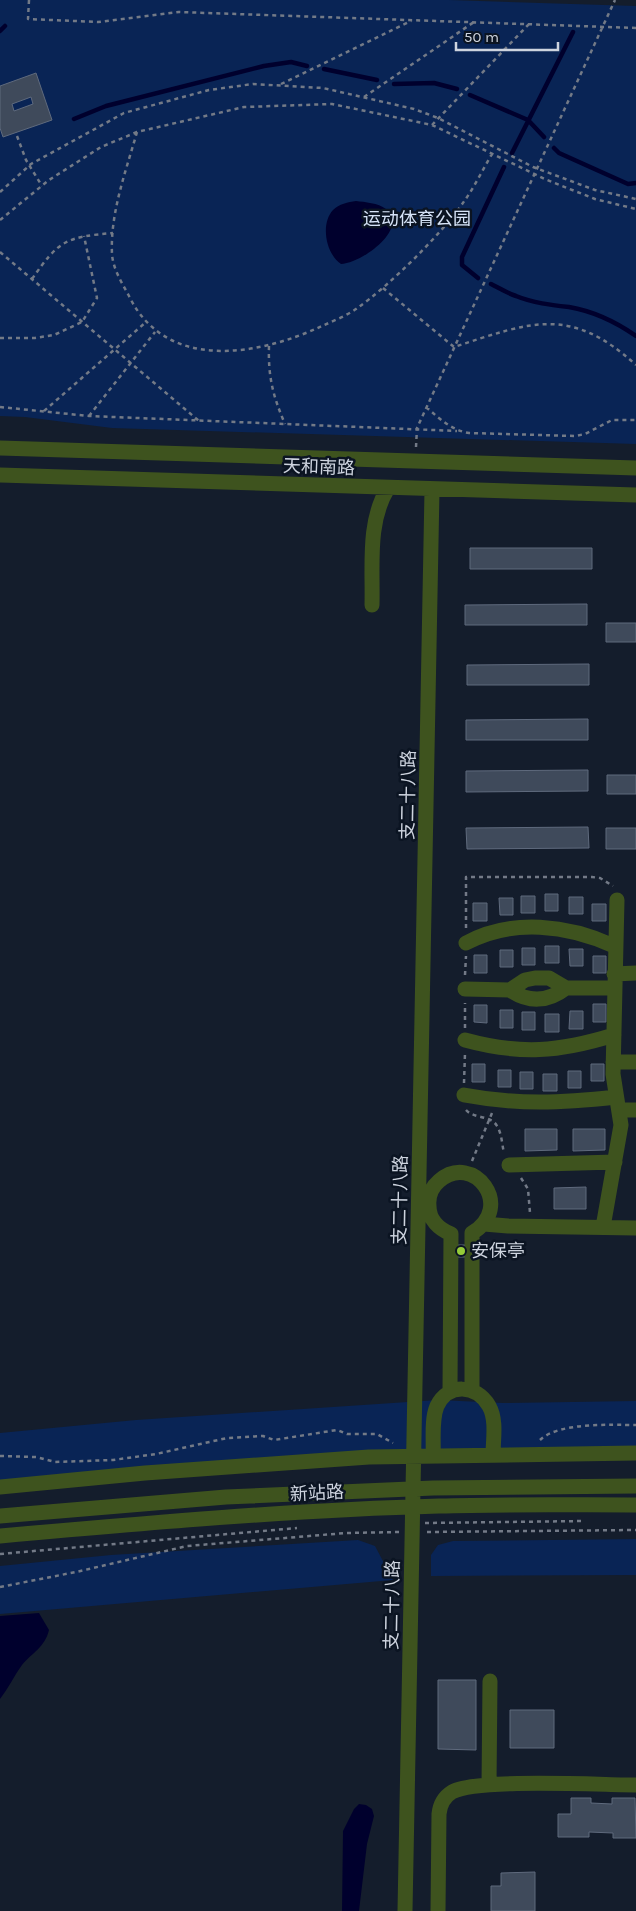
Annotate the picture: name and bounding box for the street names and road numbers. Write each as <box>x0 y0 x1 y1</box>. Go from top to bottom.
street label: 天和南路 <box>283 455 355 479</box>
street label: 支二十八路 <box>396 750 420 840</box>
street label: 支二十八路 <box>388 1155 412 1245</box>
street label: 新站路 <box>289 1481 345 1505</box>
street label: 支二十八路 <box>380 1560 404 1650</box>

